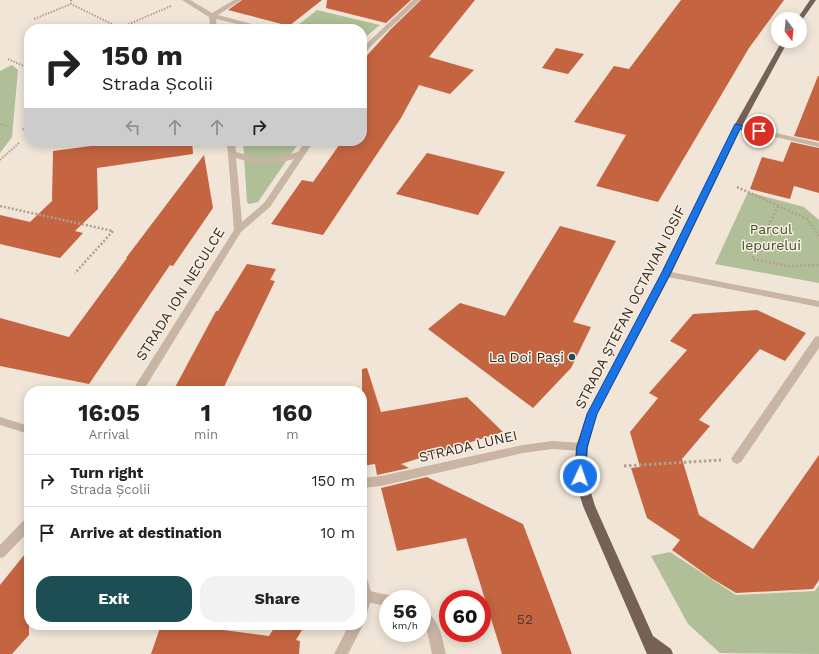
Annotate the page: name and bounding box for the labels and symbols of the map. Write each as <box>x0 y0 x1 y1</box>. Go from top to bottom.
north arrow <box>771 12 807 48</box>
pin <box>742 114 776 148</box>
street label: STRADA ȘTEFAN OCTAVIAN IOSIF <box>572 203 689 412</box>
park label: Parcul Iepurelui <box>741 221 801 253</box>
street label: STRADA ION NECULCE <box>133 225 228 363</box>
place label: La Doi Pași <box>489 349 564 366</box>
marker: La Doi Pași <box>567 352 577 362</box>
street label: STRADA LUNEI <box>417 427 519 465</box>
position arrow <box>559 455 601 497</box>
speed limit sign: 60 <box>439 590 491 642</box>
house number: 52 <box>517 611 533 627</box>

